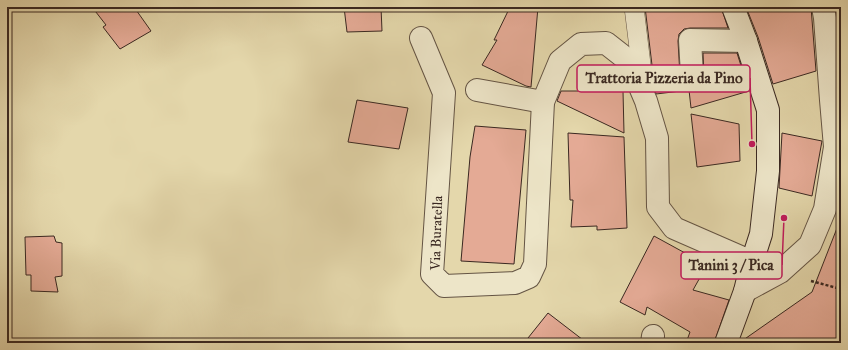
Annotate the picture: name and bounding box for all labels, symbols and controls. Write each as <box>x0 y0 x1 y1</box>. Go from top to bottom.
callout: Trattoria Pizzeria da Pino <box>577 65 750 92</box>
text: Trattoria Pizzeria da Pino <box>584 69 743 87</box>
street label: Via Buratella <box>427 195 446 272</box>
callout: Tanini 3 / Pica <box>681 252 782 279</box>
text: Tanini 3 / Pica <box>687 256 774 275</box>

